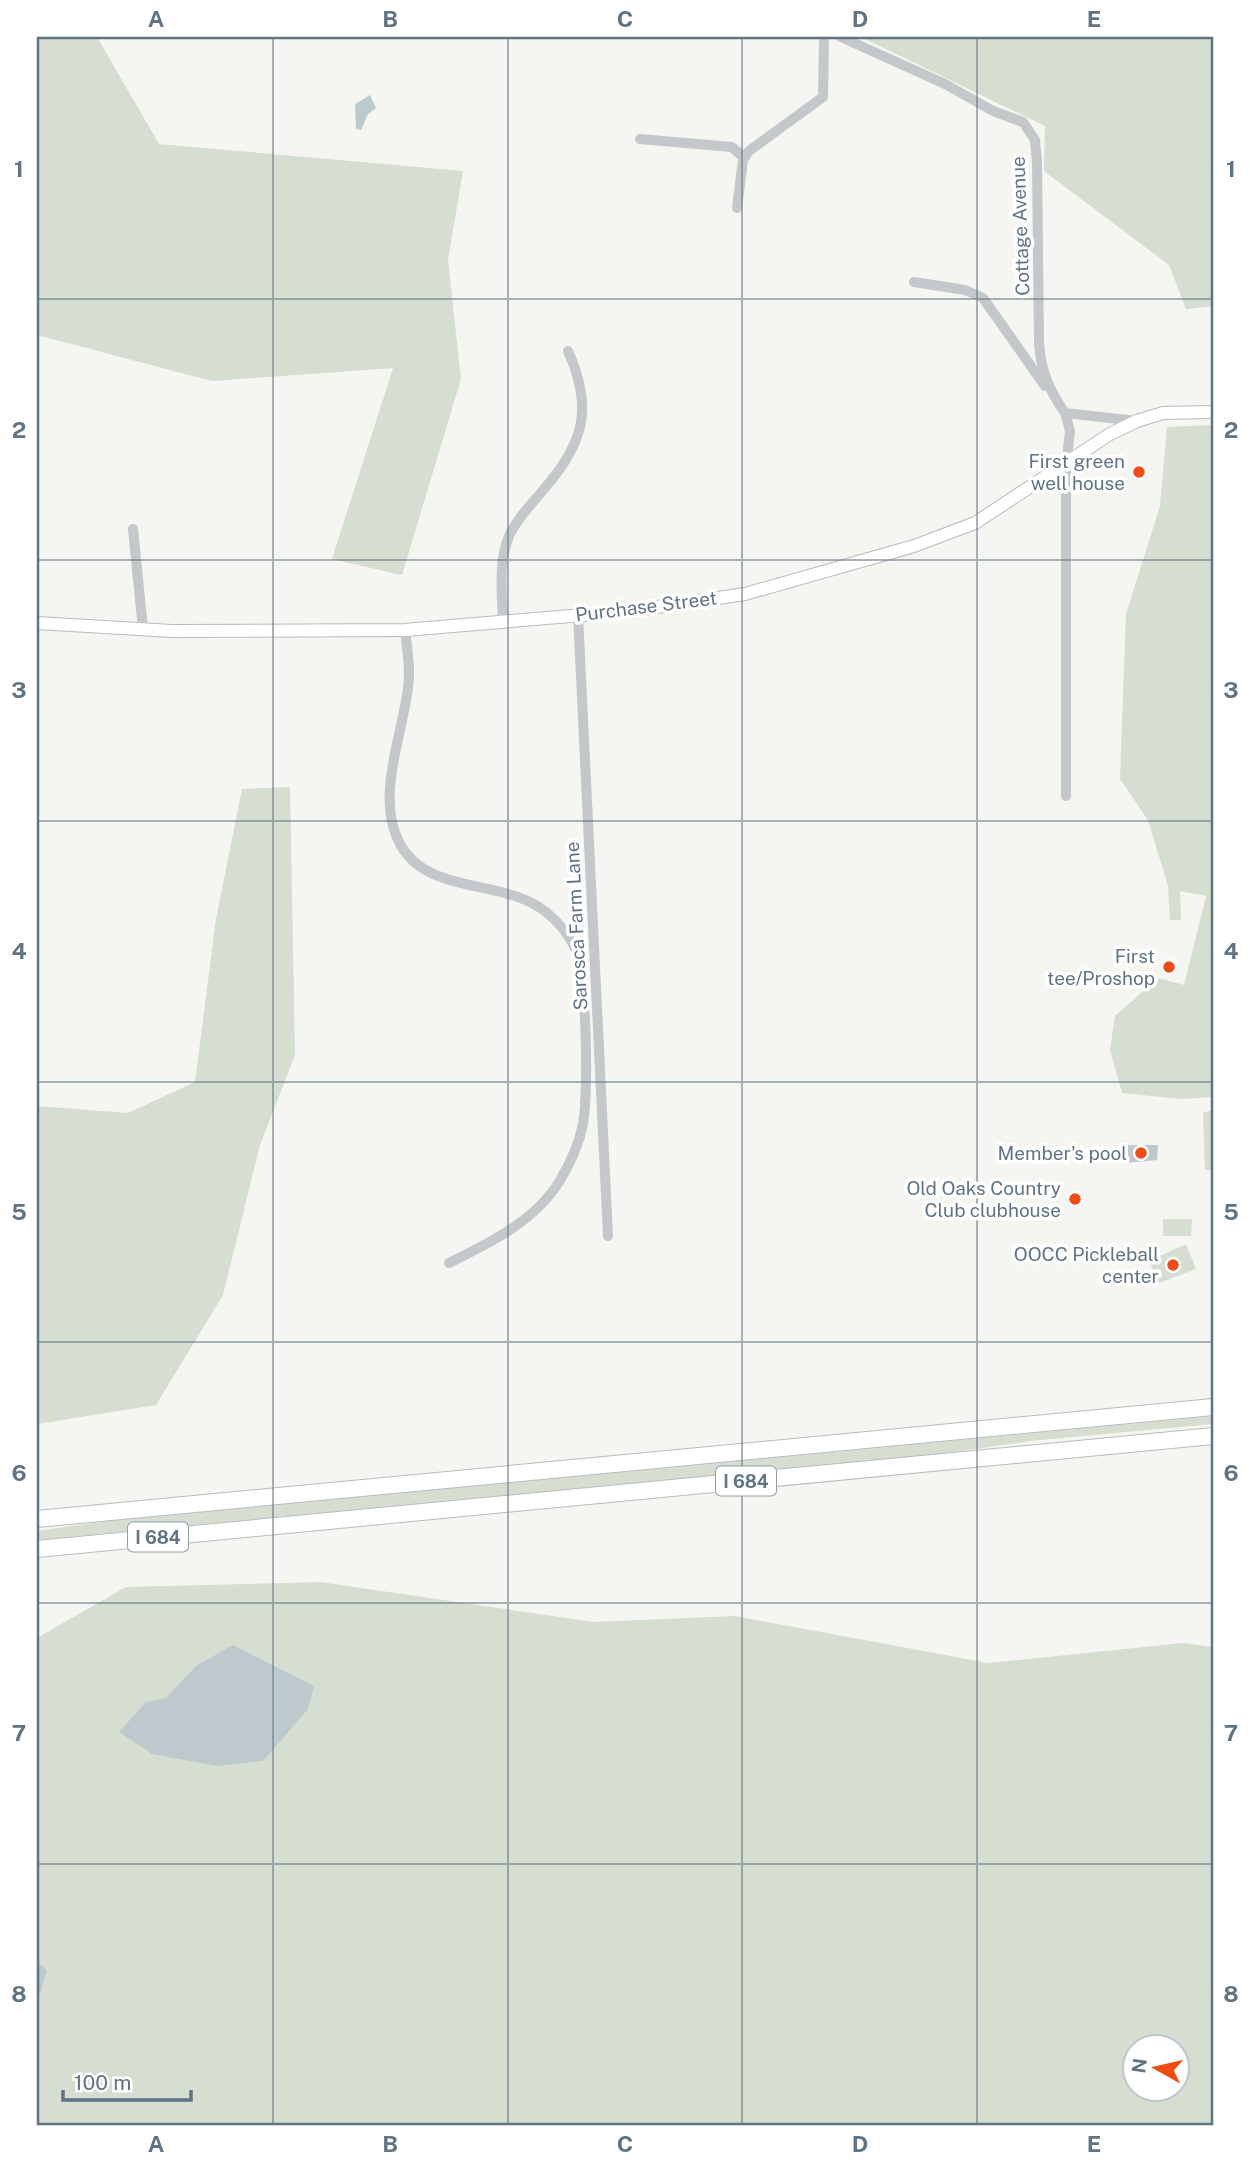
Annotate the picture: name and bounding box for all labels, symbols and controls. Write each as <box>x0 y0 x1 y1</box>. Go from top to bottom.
text: A <box>148 5 165 32</box>
text: B <box>382 5 398 32</box>
text: C <box>617 5 633 32</box>
text: D <box>852 5 868 32</box>
text: E <box>1087 5 1101 32</box>
text: 1 <box>14 155 24 182</box>
text: 1 <box>1226 155 1236 182</box>
street label: Cottage Avenue <box>1007 156 1033 296</box>
text: 2 <box>12 416 26 443</box>
text: 2 <box>1224 416 1238 443</box>
place label: First green well house <box>1029 450 1125 494</box>
marker: First green well house <box>1131 464 1147 480</box>
street label: Purchase Street <box>574 586 718 626</box>
text: 3 <box>11 676 27 703</box>
text: 3 <box>1223 676 1239 703</box>
street label: Sarosca Farm Lane <box>561 841 591 1011</box>
text: 4 <box>11 937 27 964</box>
text: 4 <box>1223 937 1239 964</box>
place label: First tee/Proshop <box>1047 945 1155 989</box>
marker: First tee/Proshop <box>1161 959 1177 975</box>
place label: Member's pool <box>997 1142 1127 1164</box>
marker: Member's pool <box>1133 1145 1149 1161</box>
place label: Old Oaks Country Club clubhouse <box>906 1177 1061 1221</box>
marker: Old Oaks Country Club clubhouse <box>1067 1191 1083 1207</box>
text: 5 <box>11 1198 27 1225</box>
text: 5 <box>1223 1198 1239 1225</box>
place label: OOCC Pickleball center <box>1014 1243 1159 1287</box>
marker: OOCC Pickleball center <box>1165 1257 1181 1273</box>
text: 6 <box>11 1459 27 1486</box>
text: 6 <box>1223 1459 1239 1486</box>
road number: I 684 <box>716 1466 776 1496</box>
road number: I 684 <box>128 1522 188 1552</box>
text: 7 <box>12 1719 26 1746</box>
text: 7 <box>1224 1719 1238 1746</box>
text: 8 <box>11 1980 27 2007</box>
text: 8 <box>1223 1980 1239 2007</box>
north arrow <box>1120 2034 1190 2104</box>
text: N <box>1127 2057 1151 2075</box>
scale bar <box>63 2058 191 2102</box>
text: 100 m <box>74 2070 131 2095</box>
text: A <box>148 2130 165 2157</box>
text: B <box>382 2130 398 2157</box>
text: C <box>617 2130 633 2157</box>
text: D <box>852 2130 868 2157</box>
text: E <box>1087 2130 1101 2157</box>

